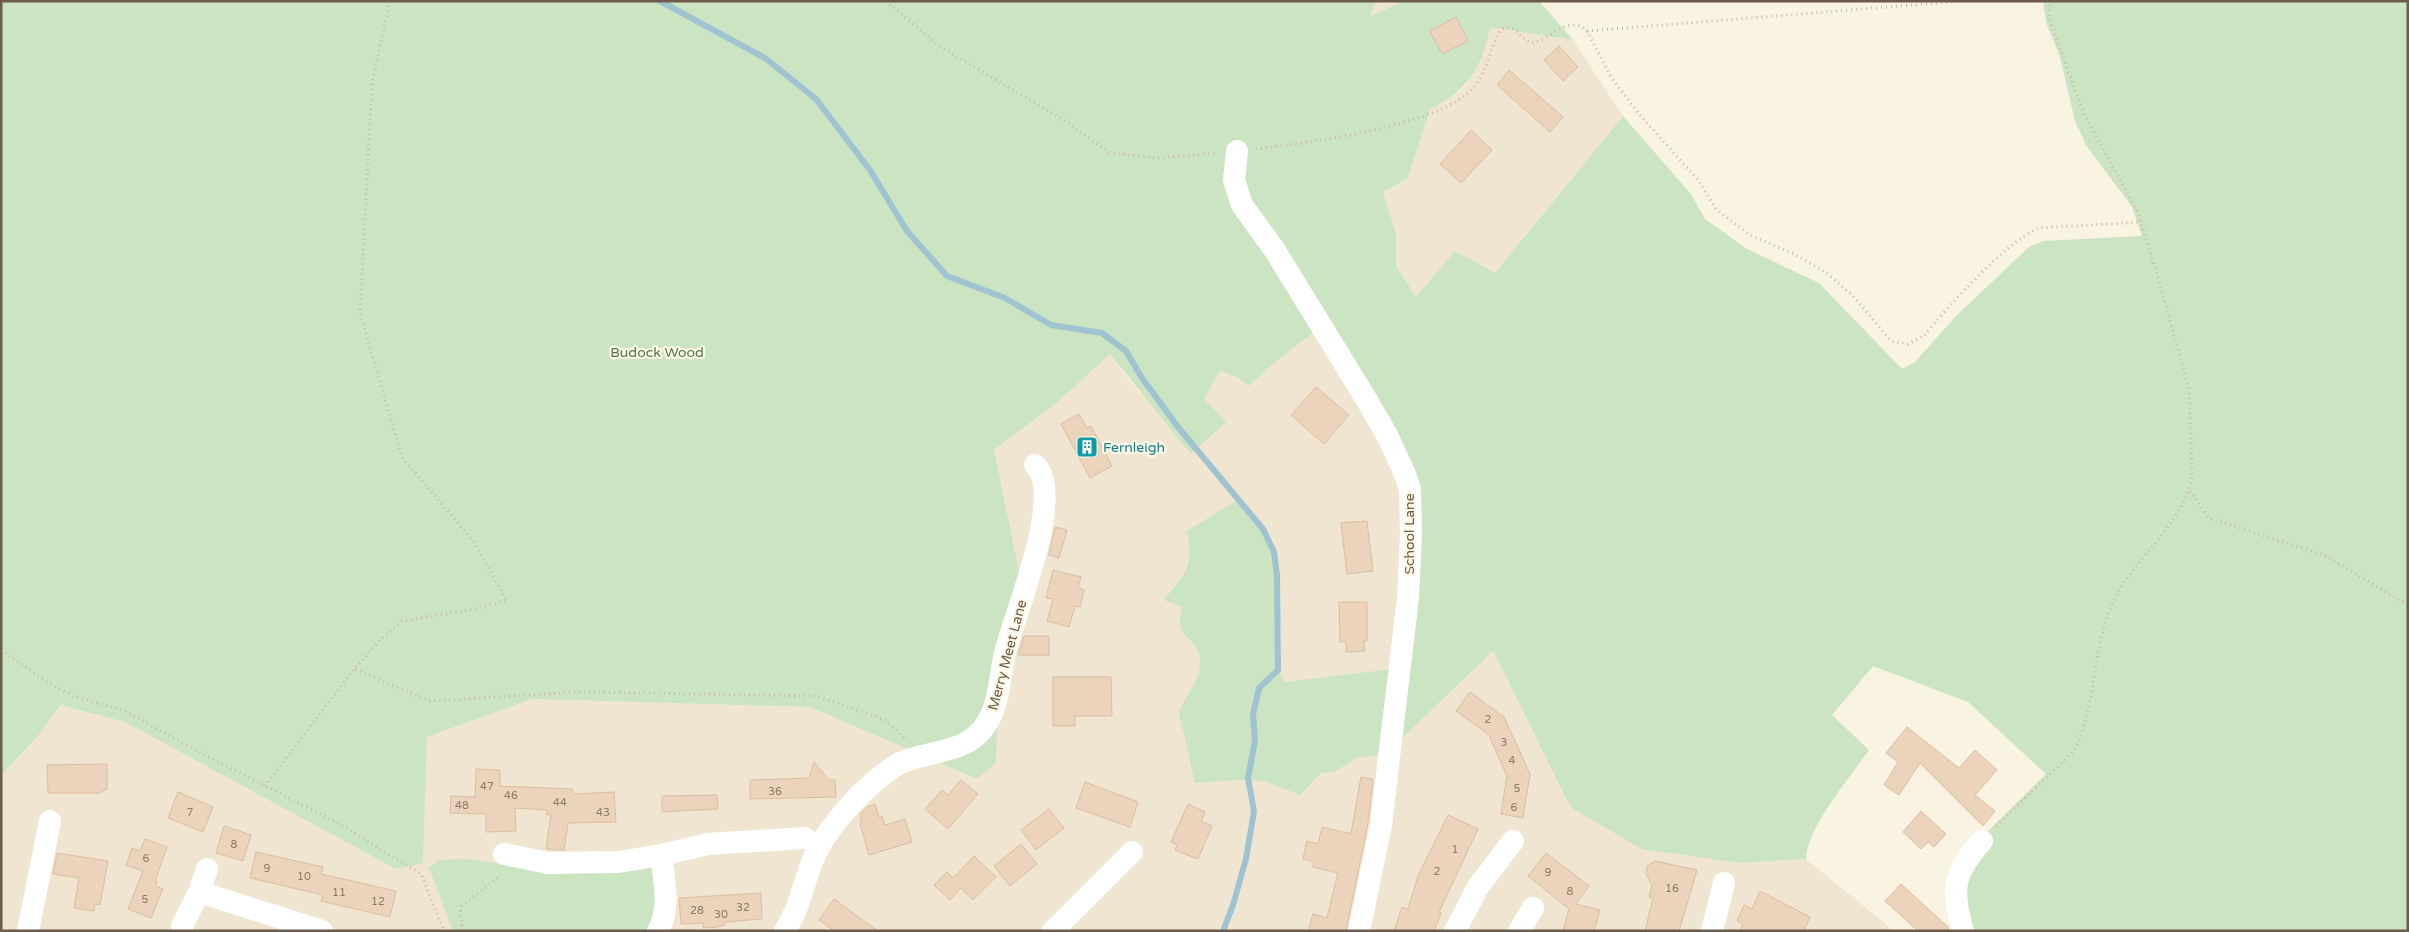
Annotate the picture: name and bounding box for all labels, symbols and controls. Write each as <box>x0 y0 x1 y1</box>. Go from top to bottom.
park label: Budock Wood <box>610 344 704 361</box>
building icon: Fernleigh <box>1075 435 1099 459</box>
place label: Fernleigh <box>1103 439 1165 456</box>
street label: School Lane <box>1401 493 1418 575</box>
street label: Merry Meet Lane <box>985 598 1030 712</box>
house number: 2 <box>1485 713 1492 726</box>
house number: 3 <box>1501 736 1508 749</box>
house number: 4 <box>1509 754 1516 767</box>
house number: 47 <box>480 780 494 793</box>
house number: 5 <box>1514 782 1521 795</box>
house number: 36 <box>768 785 782 798</box>
house number: 46 <box>504 789 518 802</box>
house number: 44 <box>553 796 567 809</box>
house number: 48 <box>455 799 469 812</box>
house number: 6 <box>1511 801 1518 814</box>
house number: 7 <box>187 806 194 819</box>
house number: 43 <box>596 806 610 819</box>
house number: 8 <box>231 838 238 851</box>
house number: 1 <box>1452 843 1458 856</box>
house number: 6 <box>143 852 150 865</box>
house number: 9 <box>264 862 271 875</box>
house number: 2 <box>1434 865 1441 878</box>
house number: 9 <box>1545 866 1552 879</box>
house number: 10 <box>297 870 311 883</box>
house number: 16 <box>1665 882 1679 895</box>
house number: 8 <box>1567 885 1574 898</box>
house number: 11 <box>332 886 346 899</box>
house number: 5 <box>142 893 149 906</box>
house number: 12 <box>371 895 385 908</box>
house number: 32 <box>736 901 750 914</box>
house number: 28 <box>690 904 704 917</box>
house number: 30 <box>714 908 728 921</box>

